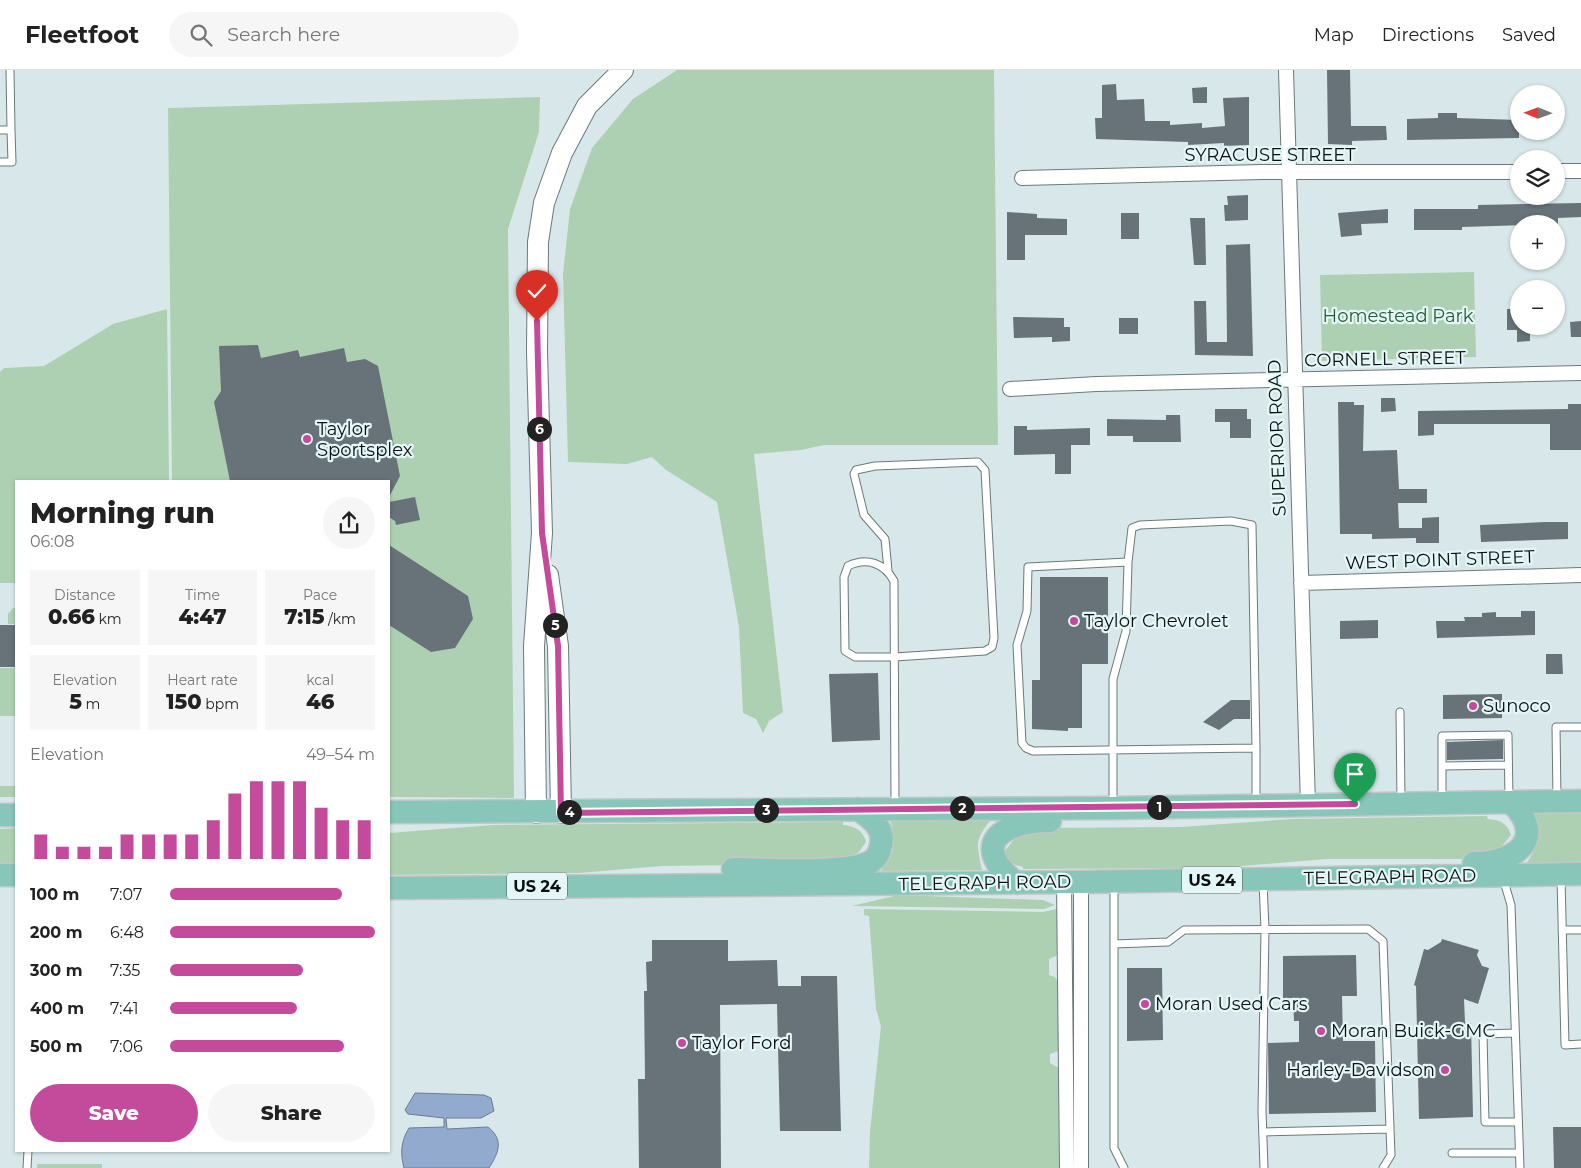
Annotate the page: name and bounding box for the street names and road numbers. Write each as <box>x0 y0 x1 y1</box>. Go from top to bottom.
street label: SYRACUSE STREET <box>1184 144 1356 166</box>
street label: CORNELL STREET <box>1304 347 1467 371</box>
street label: SUPERIOR ROAD <box>1263 359 1291 517</box>
street label: WEST POINT STREET <box>1345 546 1536 574</box>
street label: TELEGRAPH ROAD <box>1304 864 1476 890</box>
road number: US 24 <box>1182 866 1242 894</box>
street label: TELEGRAPH ROAD <box>899 870 1071 896</box>
road number: US 24 <box>507 872 567 899</box>

